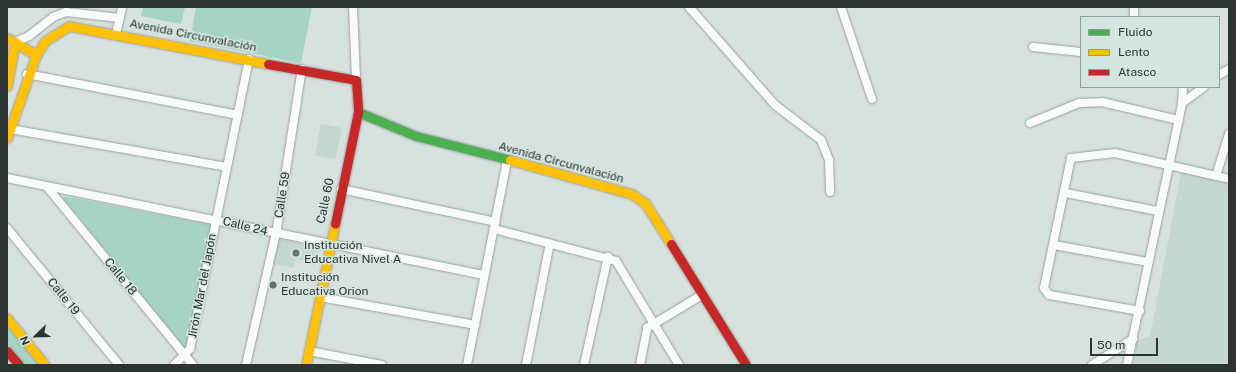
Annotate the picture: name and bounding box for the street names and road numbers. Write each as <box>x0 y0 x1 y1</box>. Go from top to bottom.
street label: Avenida Circunvalación <box>128 17 258 55</box>
street label: Avenida Circunvalación <box>497 139 625 187</box>
street label: Calle 59 <box>272 171 294 219</box>
street label: Calle 60 <box>314 177 338 225</box>
street label: Calle 24 <box>221 214 269 240</box>
street label: Jirón Mar del Japón <box>186 232 220 340</box>
street label: Calle 18 <box>101 255 139 299</box>
street label: Calle 19 <box>44 275 82 319</box>

